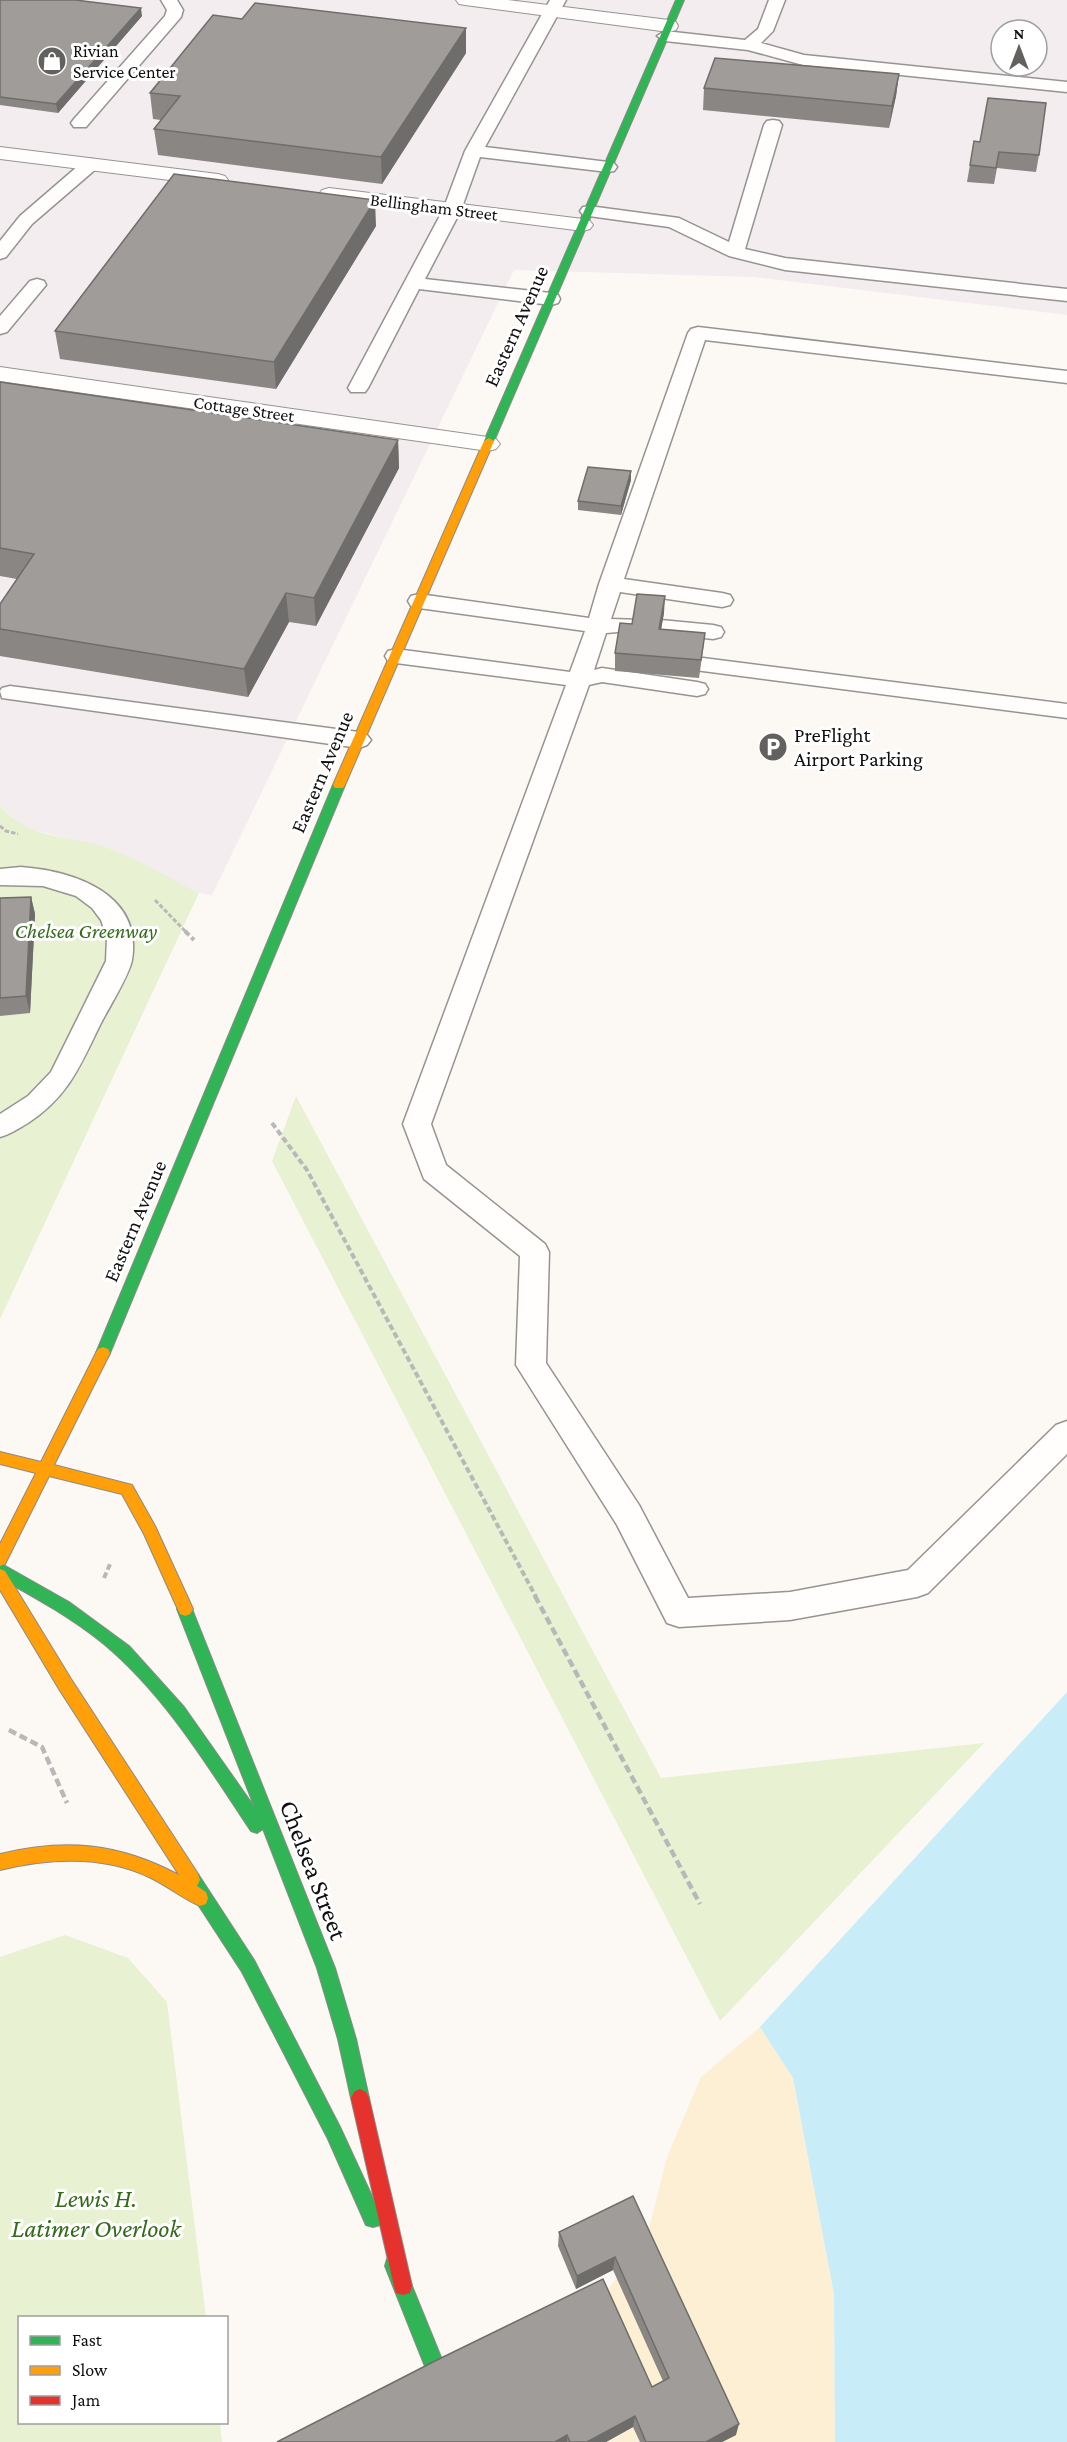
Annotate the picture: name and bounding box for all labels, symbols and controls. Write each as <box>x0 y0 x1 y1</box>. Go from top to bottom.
north arrow <box>989 18 1049 78</box>
text: N <box>1014 25 1025 42</box>
place label: Rivian Service Center <box>73 41 176 82</box>
shop icon: Rivian Service Center <box>36 45 68 77</box>
street label: Bellingham Street <box>369 189 500 225</box>
street label: Eastern Avenue <box>479 262 553 390</box>
street label: Cottage Street <box>192 392 297 426</box>
street label: Eastern Avenue <box>286 708 358 836</box>
place label: PreFlight Airport Parking <box>794 723 923 771</box>
parking icon: PreFlight Airport Parking <box>757 731 789 763</box>
park label: Chelsea Greenway <box>15 919 158 943</box>
street label: Eastern Avenue <box>99 1157 171 1285</box>
street label: Chelsea Street <box>274 1796 354 1944</box>
park label: Lewis H. Latimer Overlook <box>11 2184 182 2243</box>
legend <box>18 2316 228 2424</box>
text: Fast <box>72 2330 103 2350</box>
text: Slow <box>72 2360 108 2380</box>
text: Jam <box>70 2390 101 2410</box>

